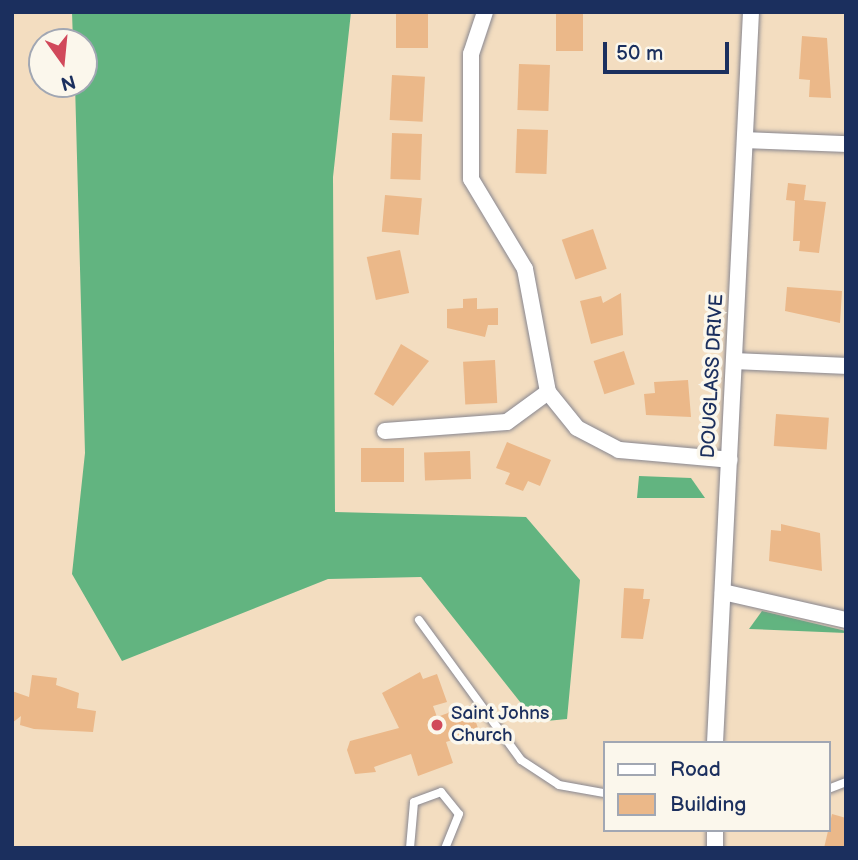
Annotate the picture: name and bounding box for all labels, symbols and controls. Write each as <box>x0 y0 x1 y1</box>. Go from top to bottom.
north arrow <box>28 28 98 98</box>
scale bar <box>606 28 732 72</box>
text: 50 m <box>616 41 663 66</box>
text: N <box>58 69 78 95</box>
street label: DOUGLASS DRIVE <box>697 293 729 459</box>
place label: Saint Johns Church <box>451 703 550 747</box>
marker: Saint Johns Church <box>429 717 445 733</box>
legend <box>602 741 830 832</box>
text: Road <box>670 757 721 782</box>
text: Building <box>670 792 746 817</box>

